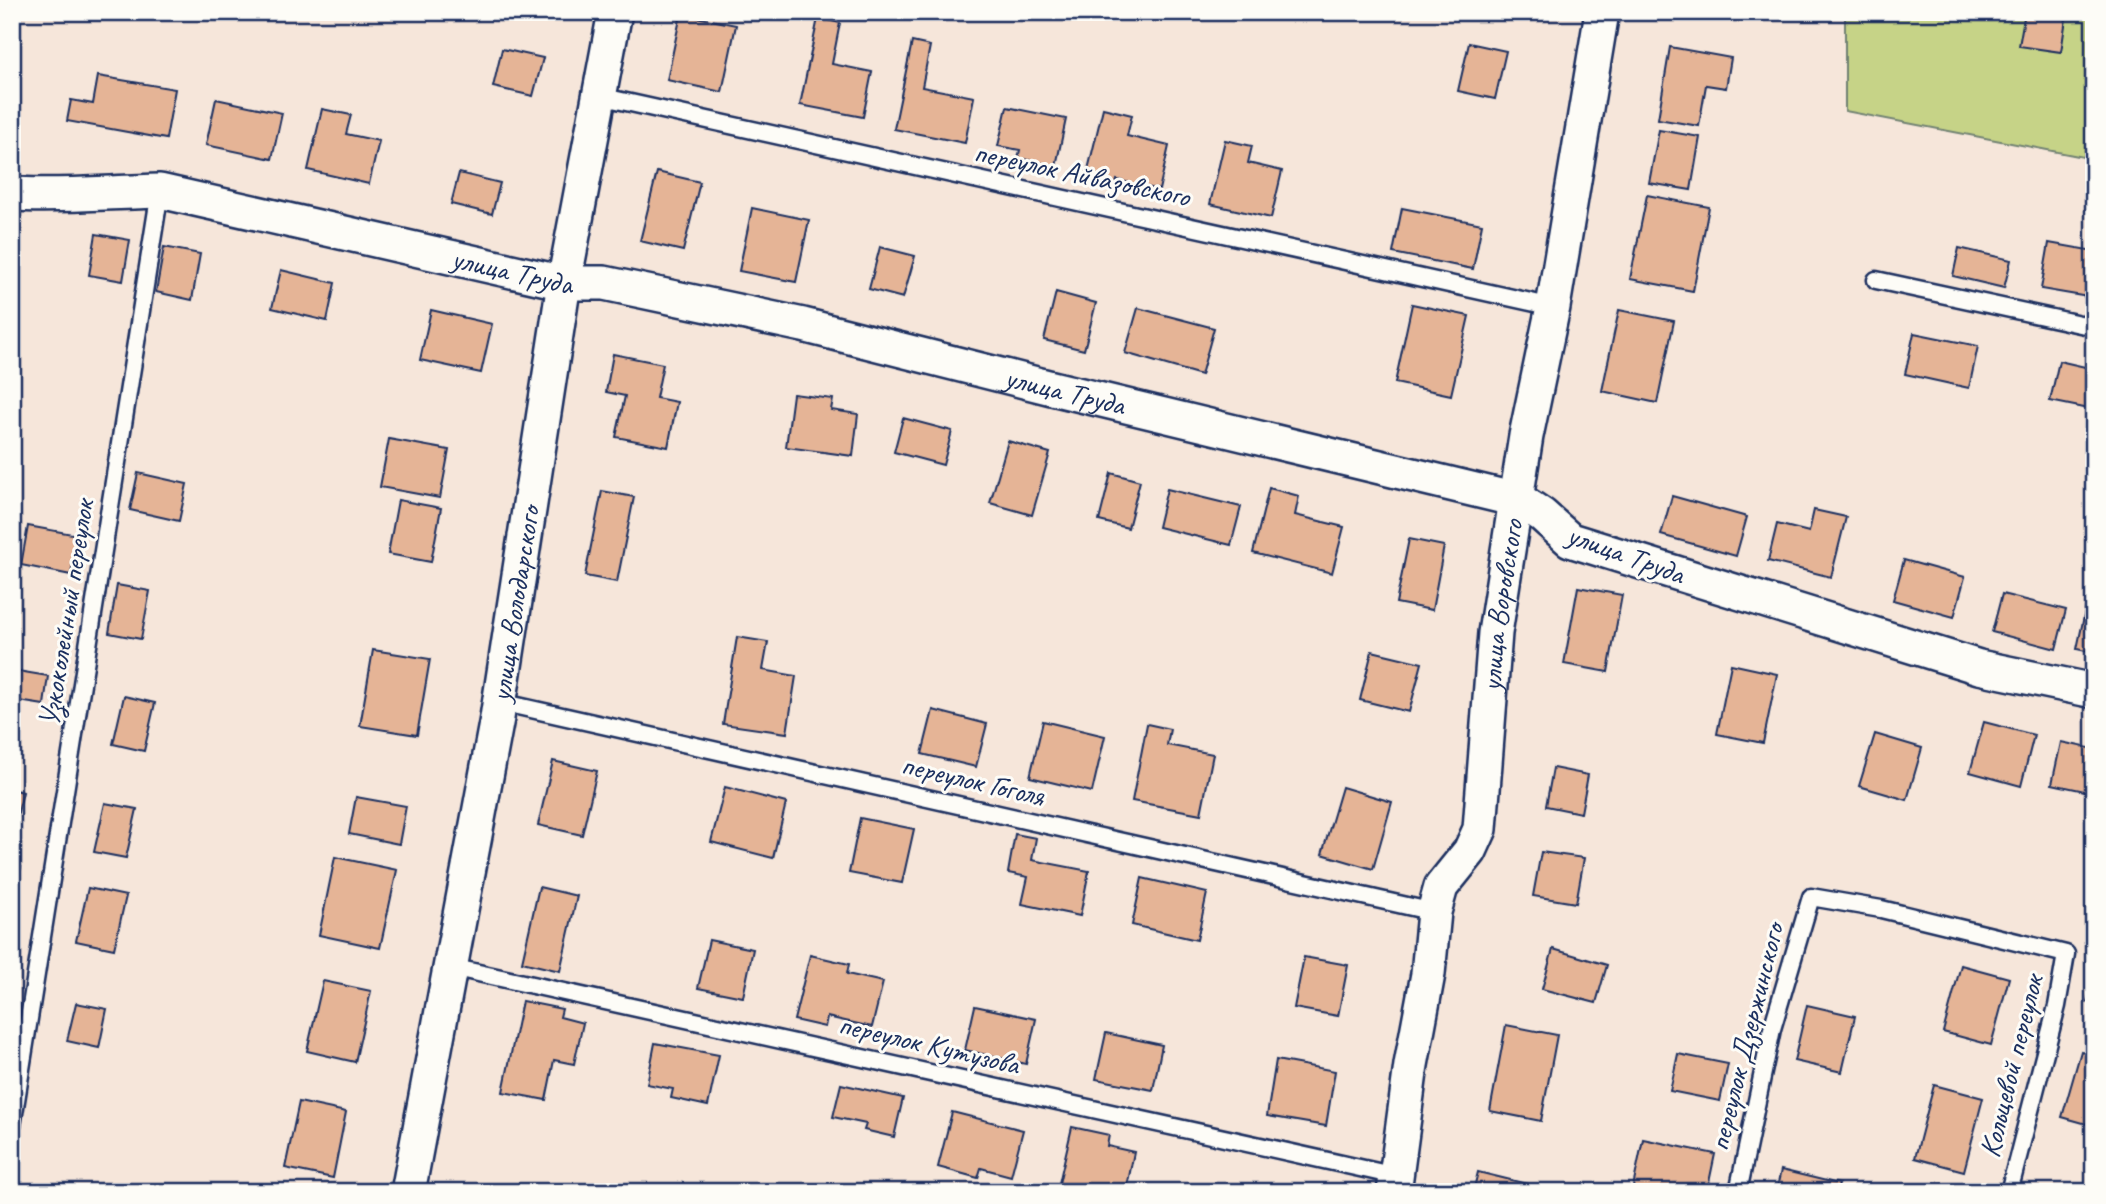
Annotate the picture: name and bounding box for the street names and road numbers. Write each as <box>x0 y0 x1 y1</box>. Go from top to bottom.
street label: переулок Айвазовского <box>971 133 1195 216</box>
street label: улица Труда <box>446 239 574 302</box>
street label: улица Труда <box>999 357 1131 424</box>
street label: Узкоколейный переулок <box>29 494 103 729</box>
street label: улица Володарского <box>481 500 549 706</box>
street label: улица Воровского <box>1471 515 1532 695</box>
street label: улица Труда <box>1560 515 1692 593</box>
street label: переулок Гоголя <box>898 745 1049 815</box>
street label: переулок Дзержинского <box>1699 916 1793 1155</box>
street label: Кольцевой переулок <box>1970 968 2053 1161</box>
street label: переулок Кутузова <box>835 1005 1025 1084</box>

